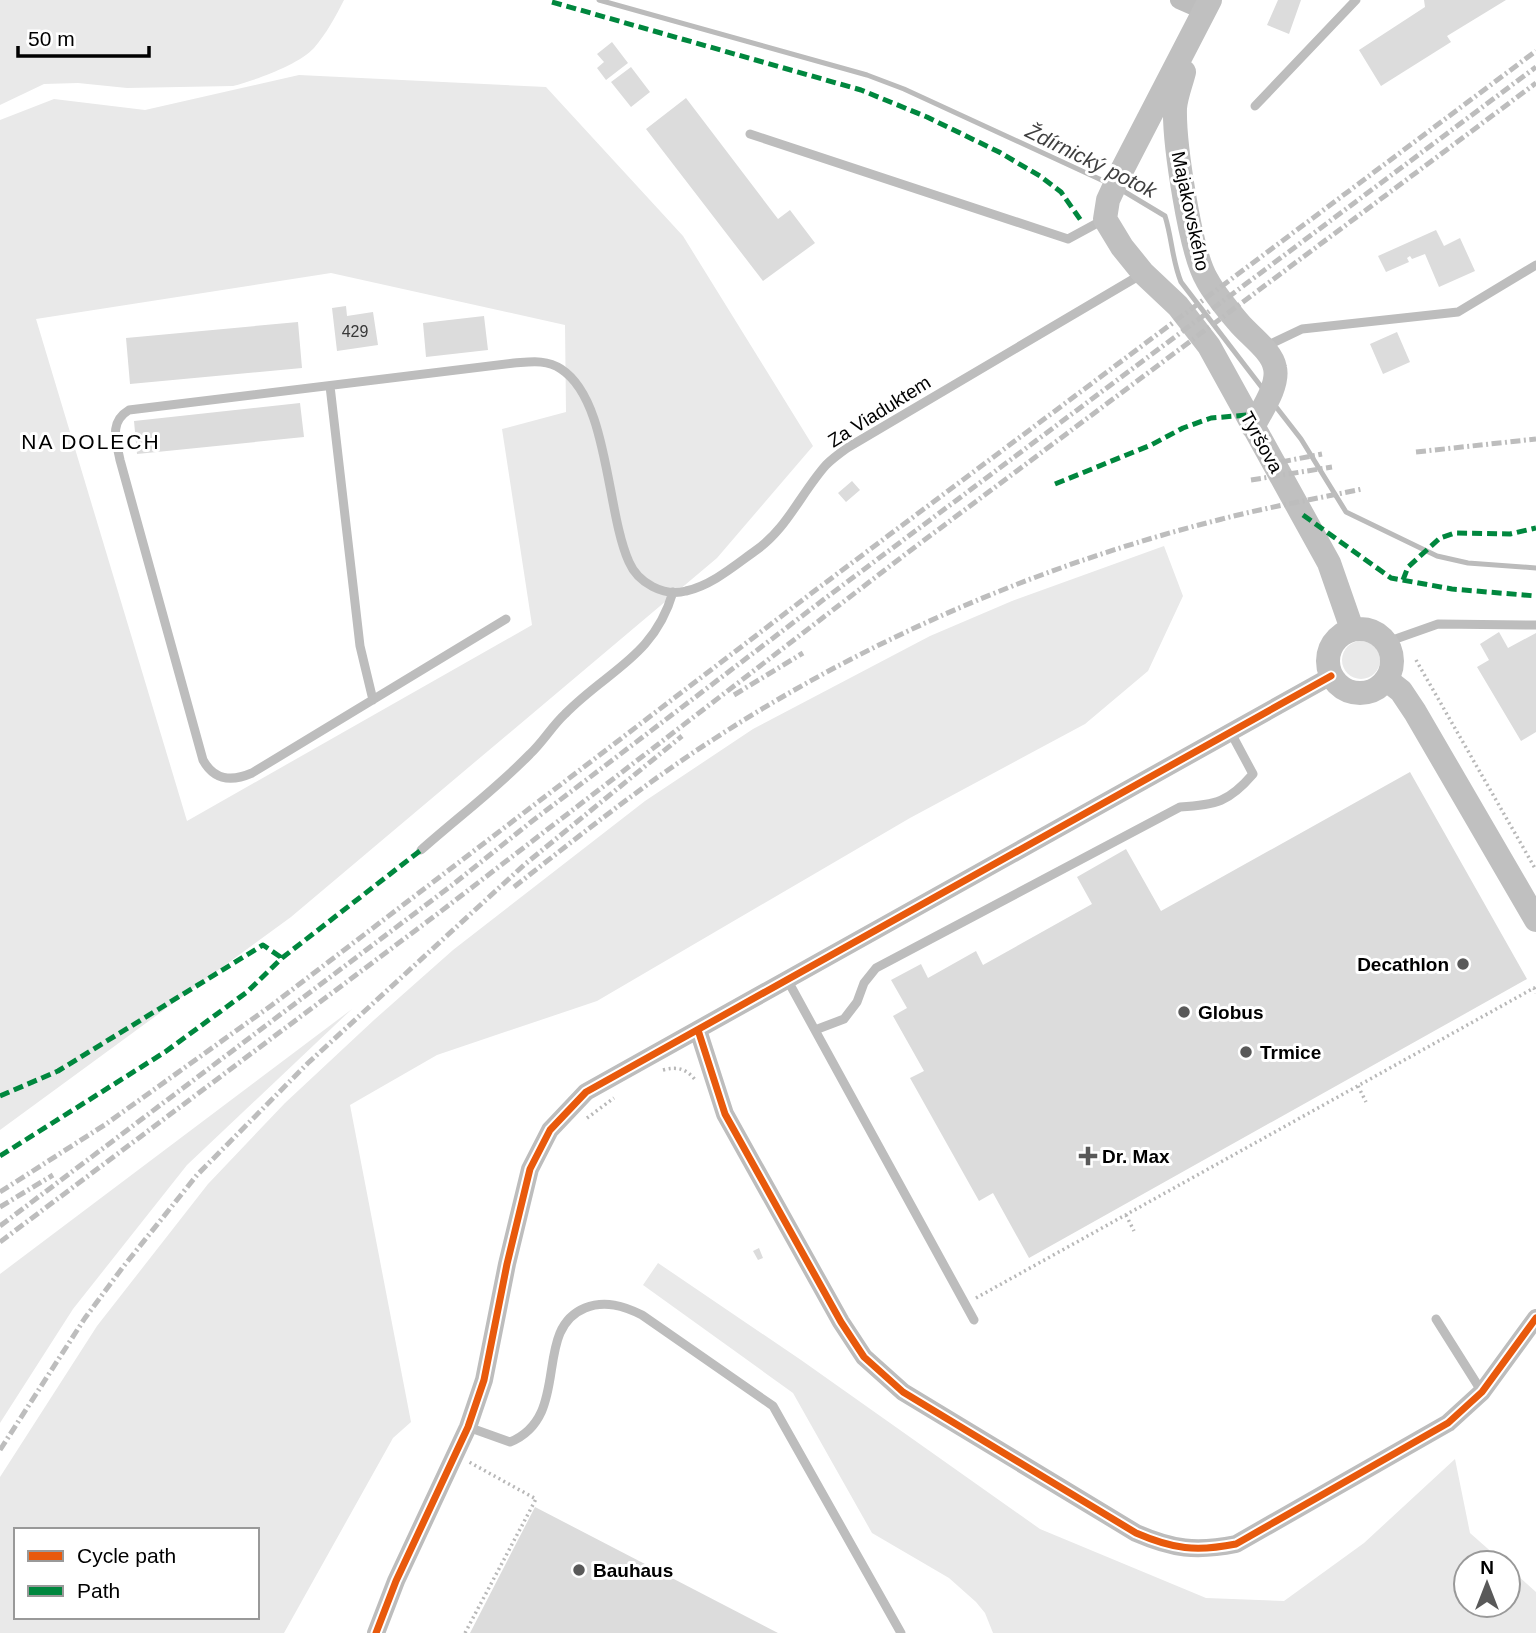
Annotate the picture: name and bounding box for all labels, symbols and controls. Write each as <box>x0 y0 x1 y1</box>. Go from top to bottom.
scale bar <box>18 14 149 58</box>
text: 50 m <box>28 27 75 50</box>
water label: Ždírnický potok <box>1021 119 1162 203</box>
street label: Majakovského <box>1168 150 1213 273</box>
house number: 429 <box>342 323 368 340</box>
street label: Za Viaduktem <box>824 372 934 451</box>
street label: Tyršova <box>1236 408 1287 477</box>
district label: NA DOLECH <box>21 430 161 453</box>
place label: Decathlon <box>1357 954 1449 975</box>
marker: Decathlon <box>1455 956 1471 972</box>
place label: Globus <box>1198 1002 1263 1023</box>
marker: Globus <box>1176 1004 1192 1020</box>
place label: Trmice <box>1260 1042 1321 1063</box>
marker: Trmice <box>1238 1044 1254 1060</box>
place label: Dr. Max <box>1102 1146 1170 1167</box>
marker: Dr. Max <box>1080 1148 1096 1164</box>
legend <box>14 1528 259 1619</box>
text: Cycle path <box>77 1544 176 1567</box>
north arrow <box>1452 1549 1522 1619</box>
text: N <box>1480 1557 1494 1578</box>
place label: Bauhaus <box>593 1560 673 1581</box>
marker: Bauhaus <box>571 1562 587 1578</box>
text: Path <box>77 1579 120 1602</box>

